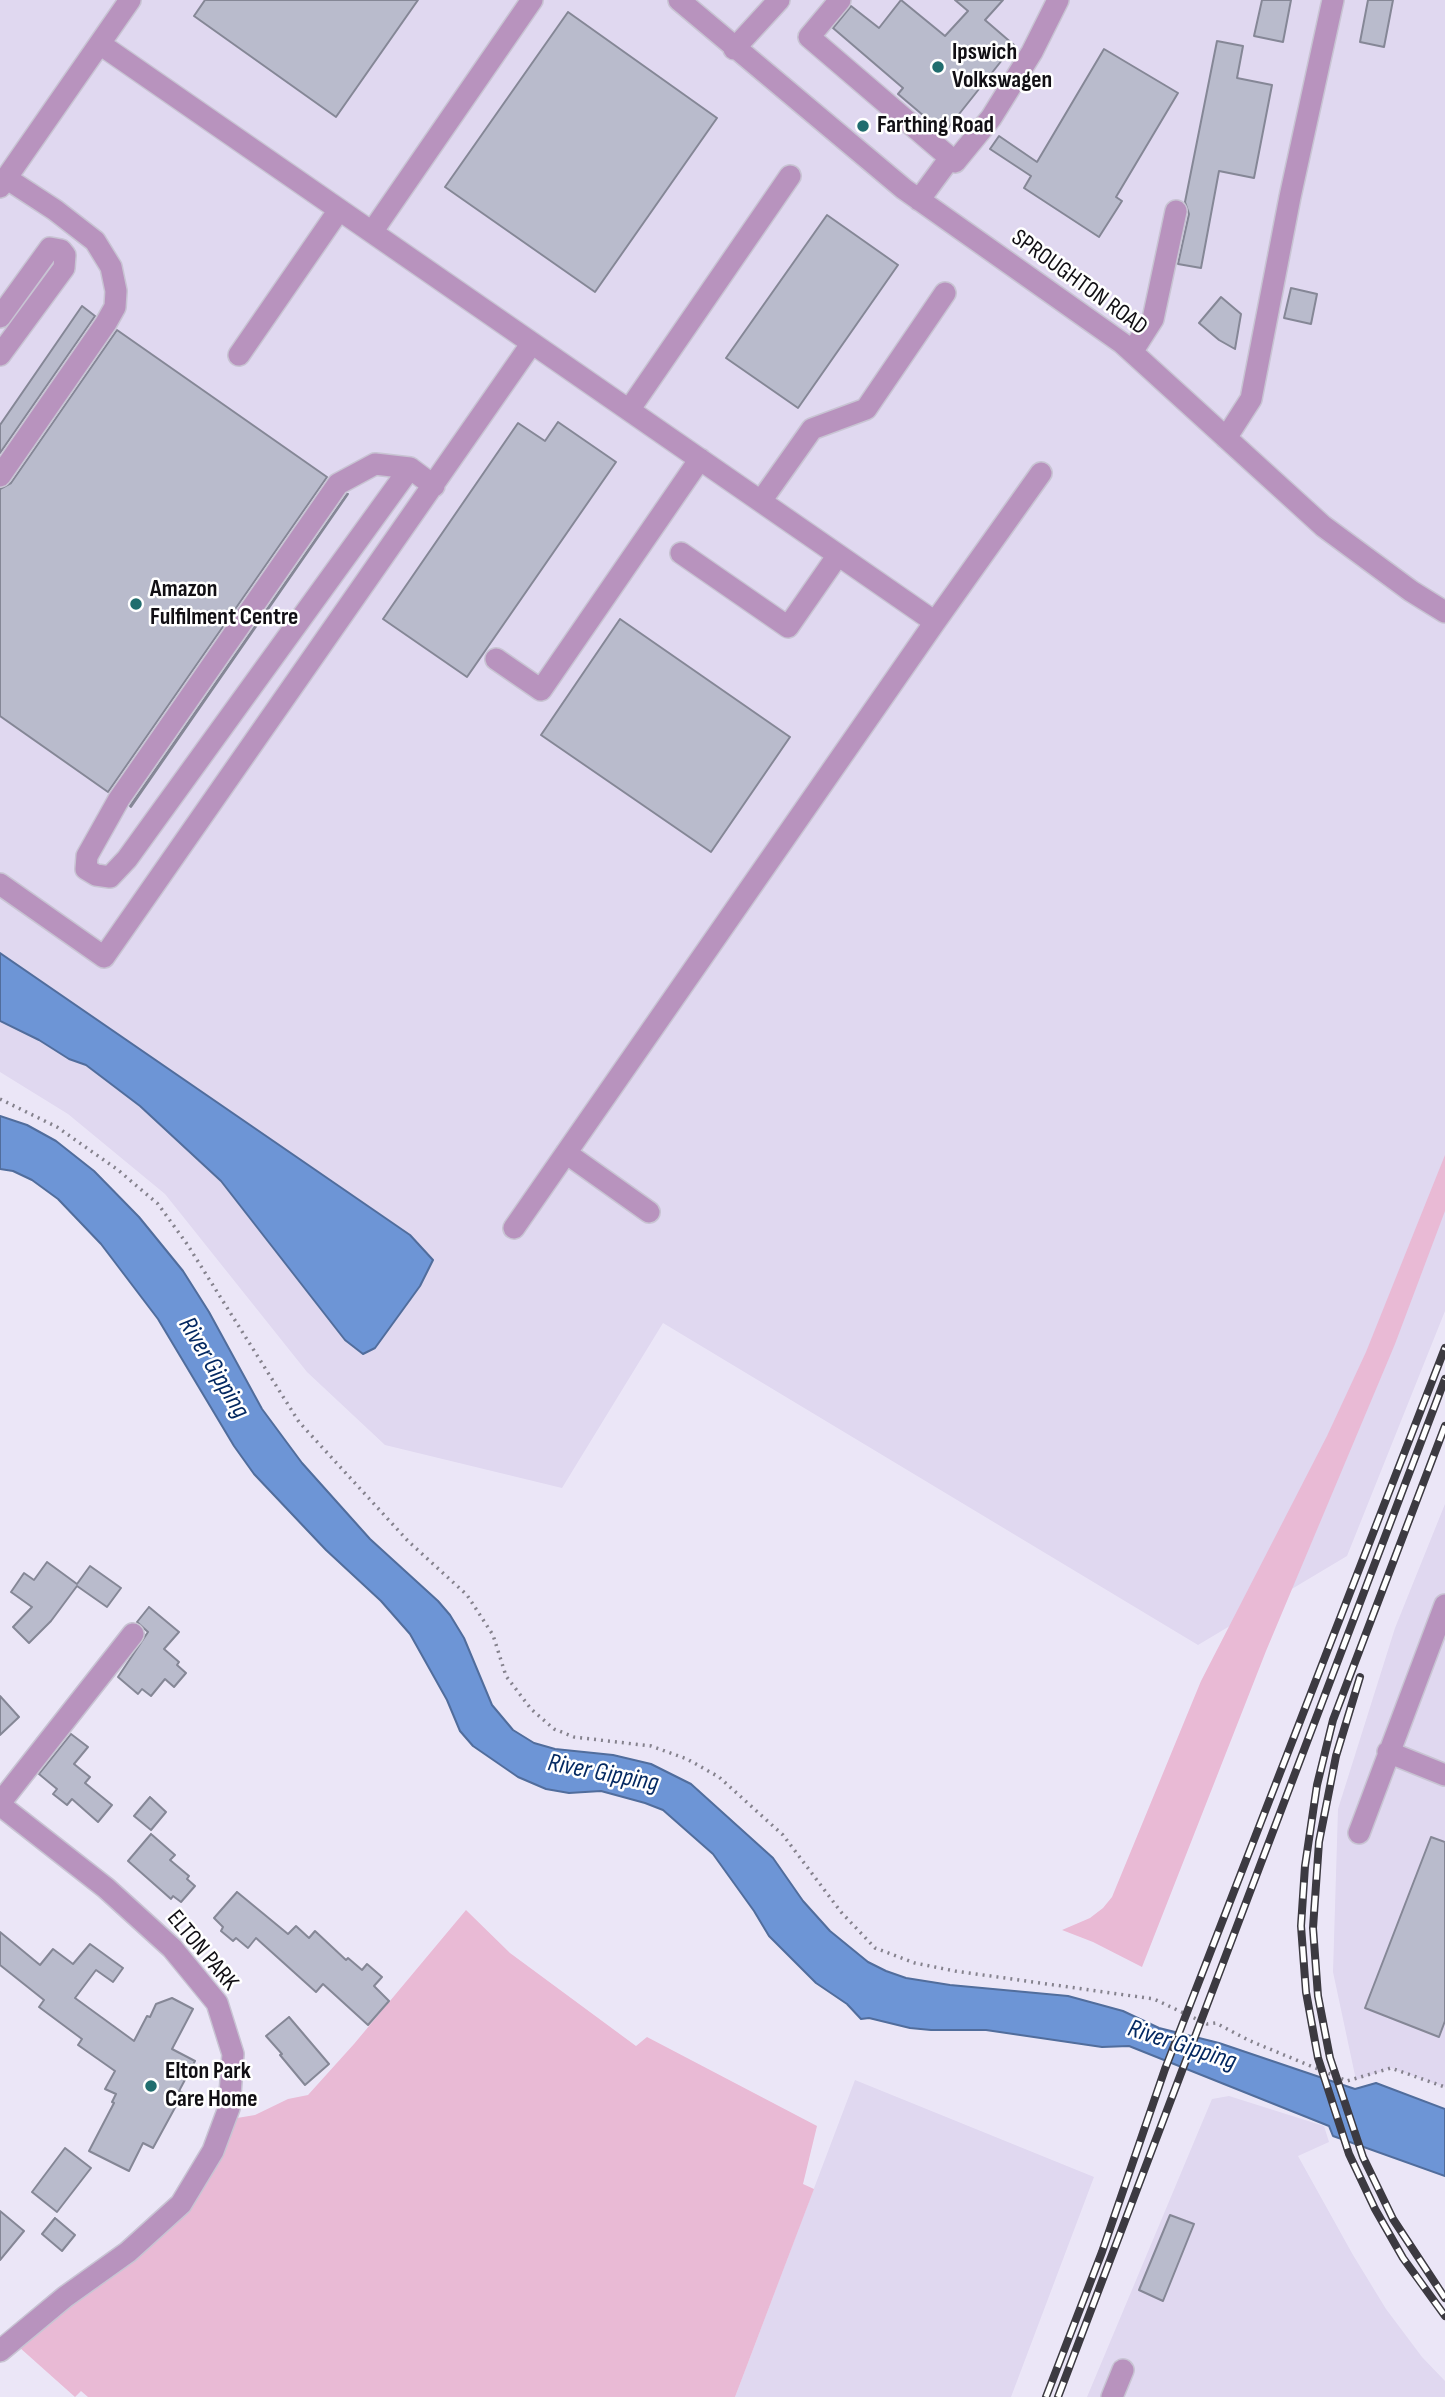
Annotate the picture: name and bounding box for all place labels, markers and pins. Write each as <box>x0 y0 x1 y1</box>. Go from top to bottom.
place label: Ipswich Volkswagen <box>952 39 1052 95</box>
marker: Ipswich Volkswagen <box>930 59 946 75</box>
place label: Farthing Road <box>877 112 994 140</box>
marker: Farthing Road <box>855 118 871 134</box>
place label: Amazon Fulfilment Centre <box>150 576 298 632</box>
marker: Amazon Fulfilment Centre <box>128 596 144 612</box>
place label: Elton Park Care Home <box>165 2058 257 2114</box>
marker: Elton Park Care Home <box>143 2078 159 2094</box>

